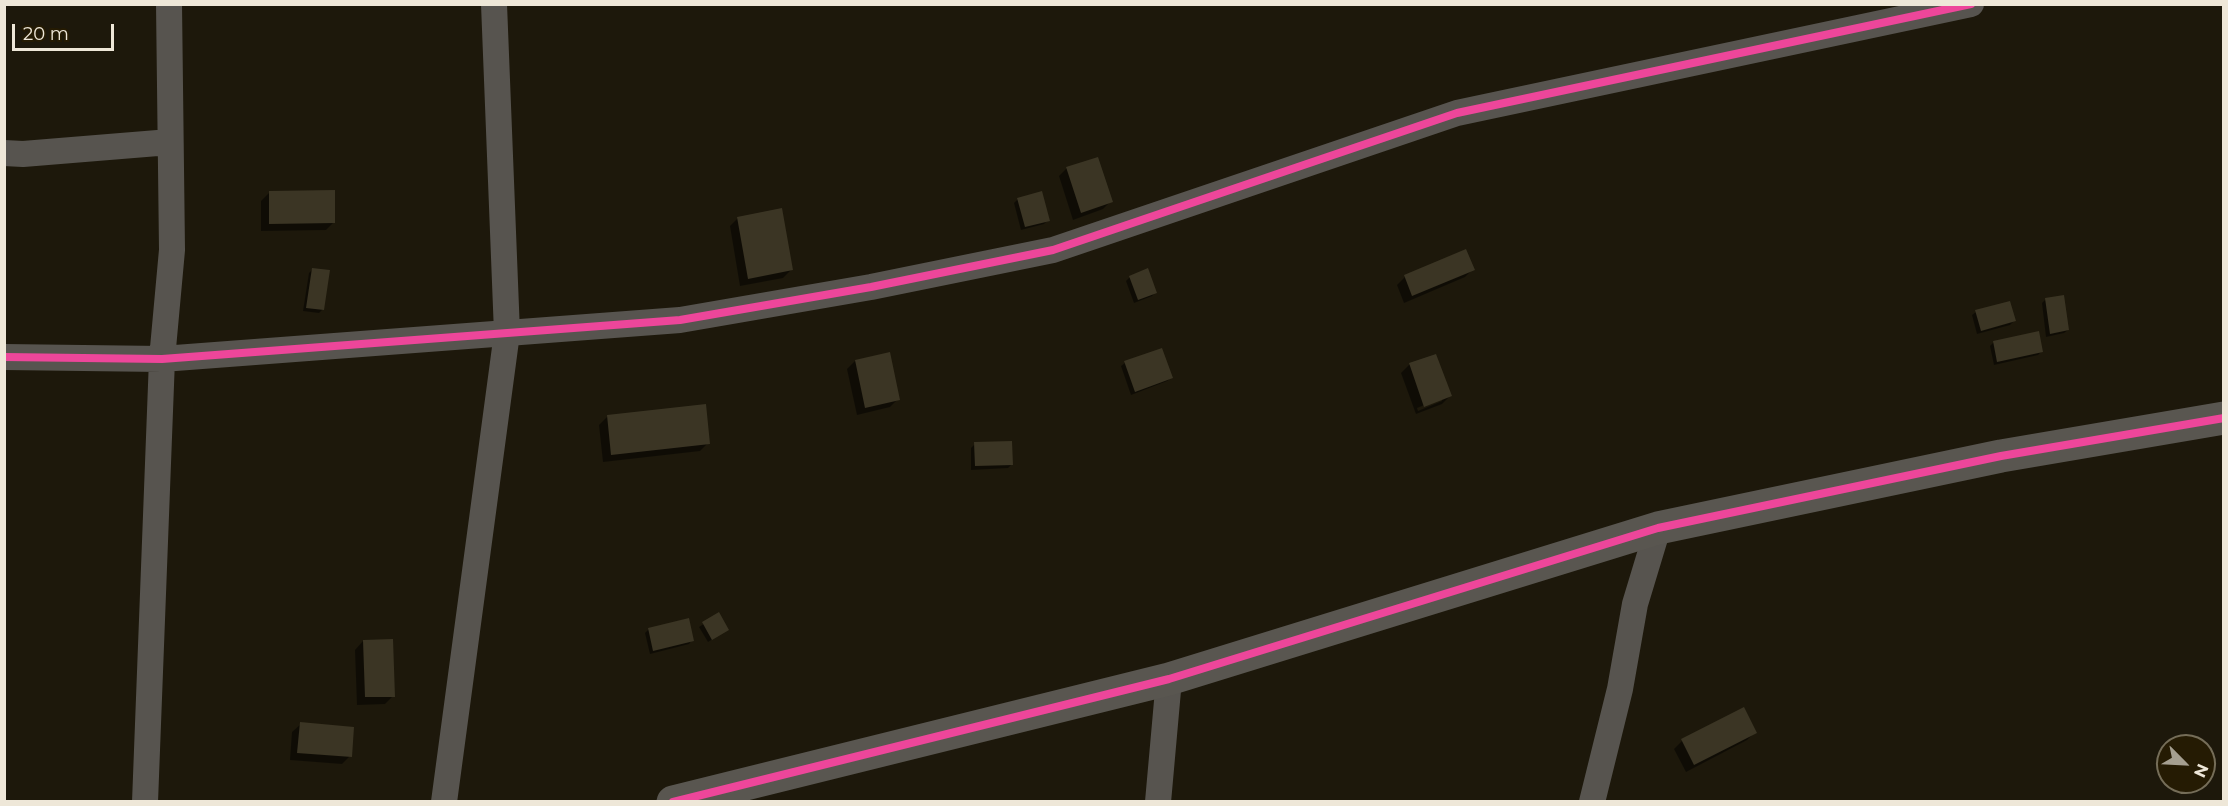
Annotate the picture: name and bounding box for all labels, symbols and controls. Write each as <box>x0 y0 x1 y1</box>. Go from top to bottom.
scale bar <box>15 12 117 50</box>
text: 20 m <box>23 23 69 45</box>
north arrow <box>2156 734 2216 794</box>
text: N <box>2190 761 2212 780</box>

